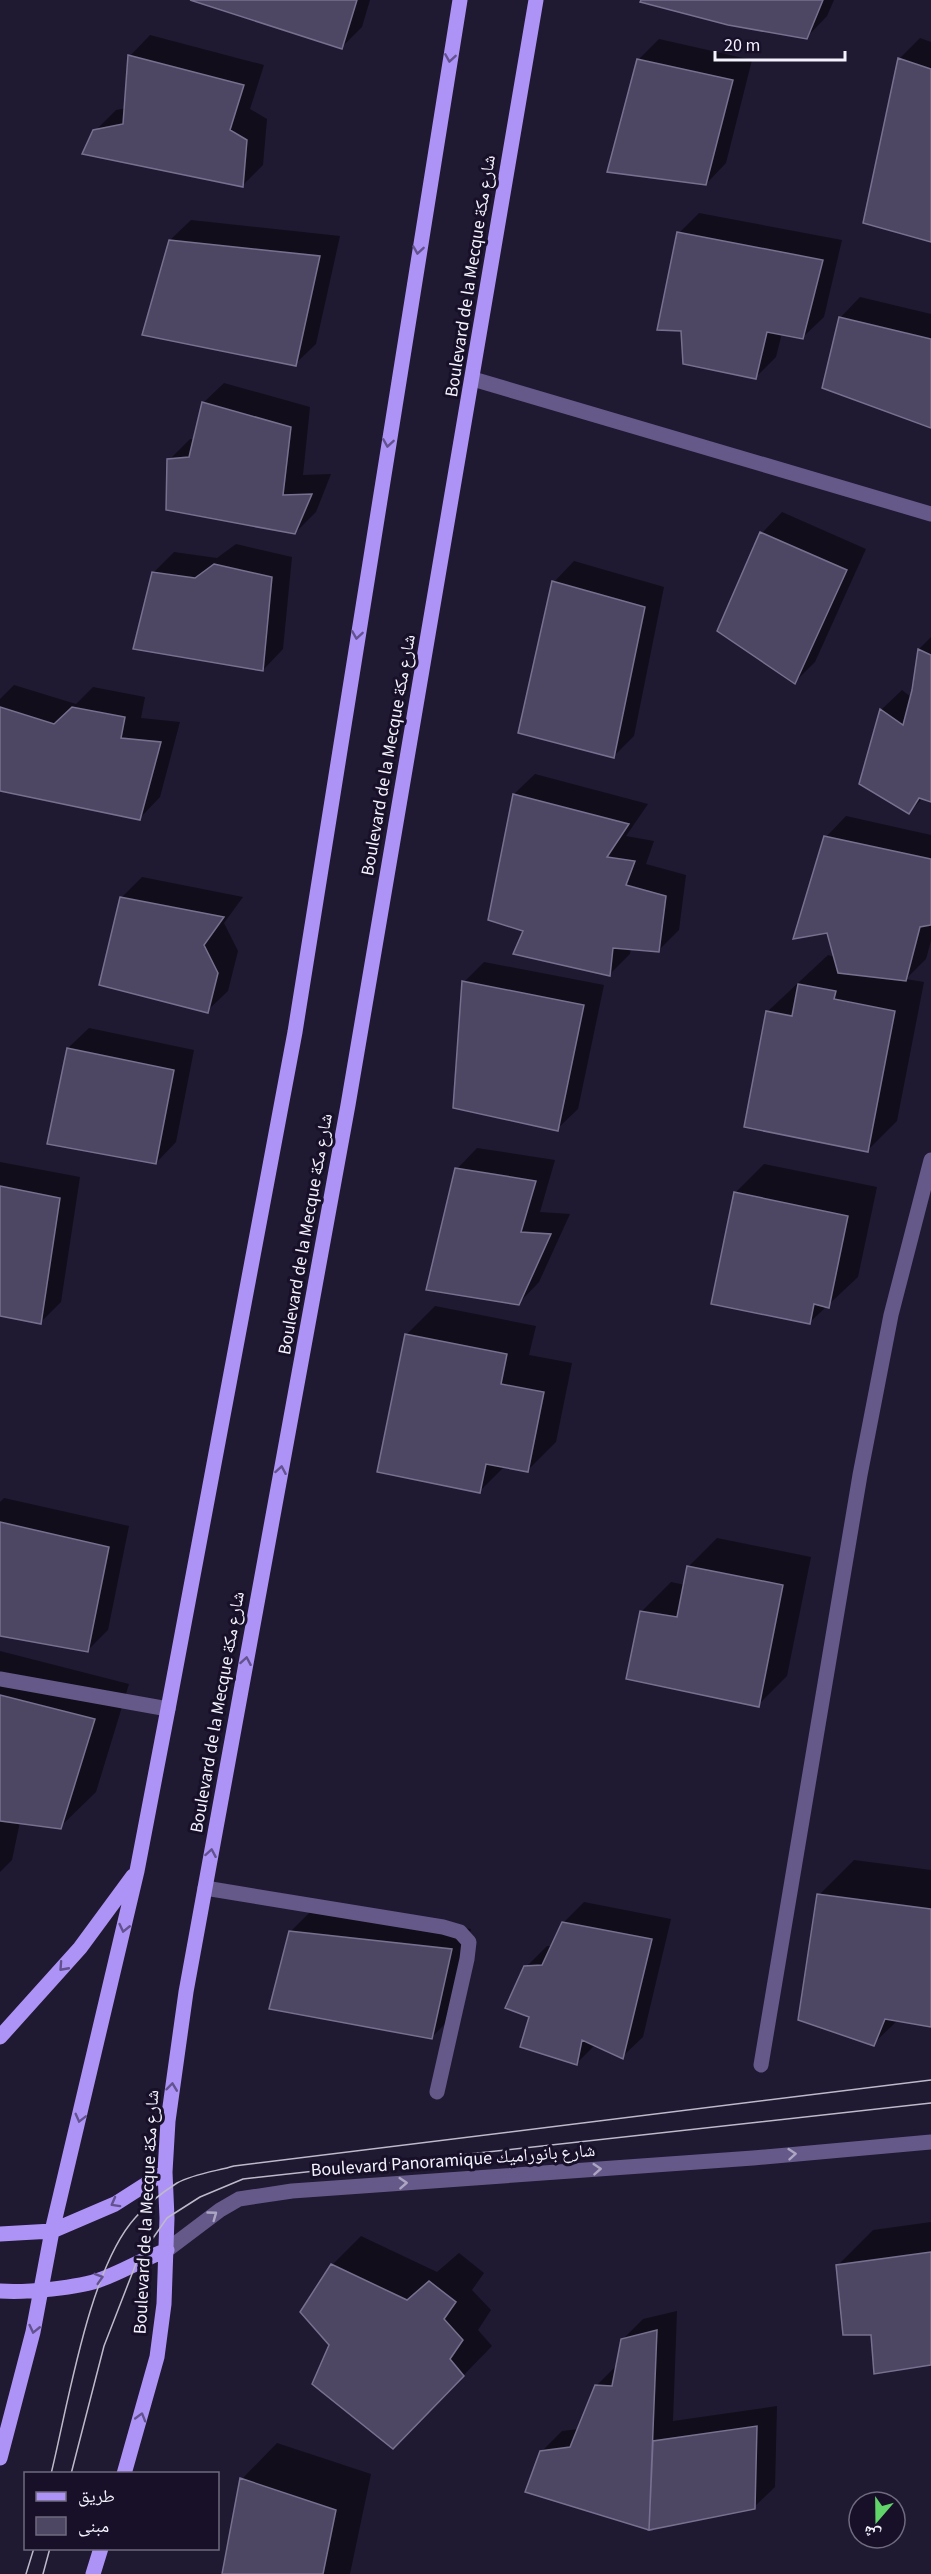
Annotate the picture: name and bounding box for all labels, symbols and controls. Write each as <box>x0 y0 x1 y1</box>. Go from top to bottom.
scale bar <box>715 24 846 62</box>
text: 20 m <box>724 33 760 58</box>
one-way arrow <box>445 53 457 62</box>
street label: Boulevard de la Mecque شارع مكة <box>439 153 502 399</box>
one-way arrow <box>413 245 425 255</box>
one-way arrow <box>382 438 394 447</box>
one-way arrow <box>352 631 364 640</box>
street label: Boulevard de la Mecque شارع مكة <box>355 632 422 878</box>
street label: Boulevard de la Mecque شارع مكة <box>272 1111 339 1357</box>
one-way arrow <box>274 1465 287 1475</box>
street label: Boulevard de la Mecque شارع مكة <box>184 1589 251 1835</box>
one-way arrow <box>239 1657 252 1667</box>
one-way arrow <box>204 1849 217 1859</box>
one-way arrow <box>118 1923 131 1933</box>
one-way arrow <box>59 1961 70 1971</box>
one-way arrow <box>165 2082 178 2092</box>
street label: Boulevard de la Mecque شارع مكة <box>128 2089 165 2335</box>
one-way arrow <box>74 2113 87 2123</box>
street label: Boulevard Panoramique شارع بانوراميك <box>310 2138 596 2183</box>
one-way arrow <box>787 2148 796 2161</box>
one-way arrow <box>593 2163 602 2176</box>
one-way arrow <box>398 2177 408 2190</box>
one-way arrow <box>111 2196 122 2207</box>
one-way arrow <box>207 2211 218 2222</box>
one-way arrow <box>93 2273 104 2285</box>
one-way arrow <box>28 2324 41 2334</box>
one-way arrow <box>134 2413 146 2423</box>
legend <box>24 2472 219 2550</box>
text: طريق <box>78 2484 115 2509</box>
north arrow <box>847 2490 907 2550</box>
text: مبنى <box>78 2514 109 2539</box>
text: ش <box>860 2520 884 2546</box>

